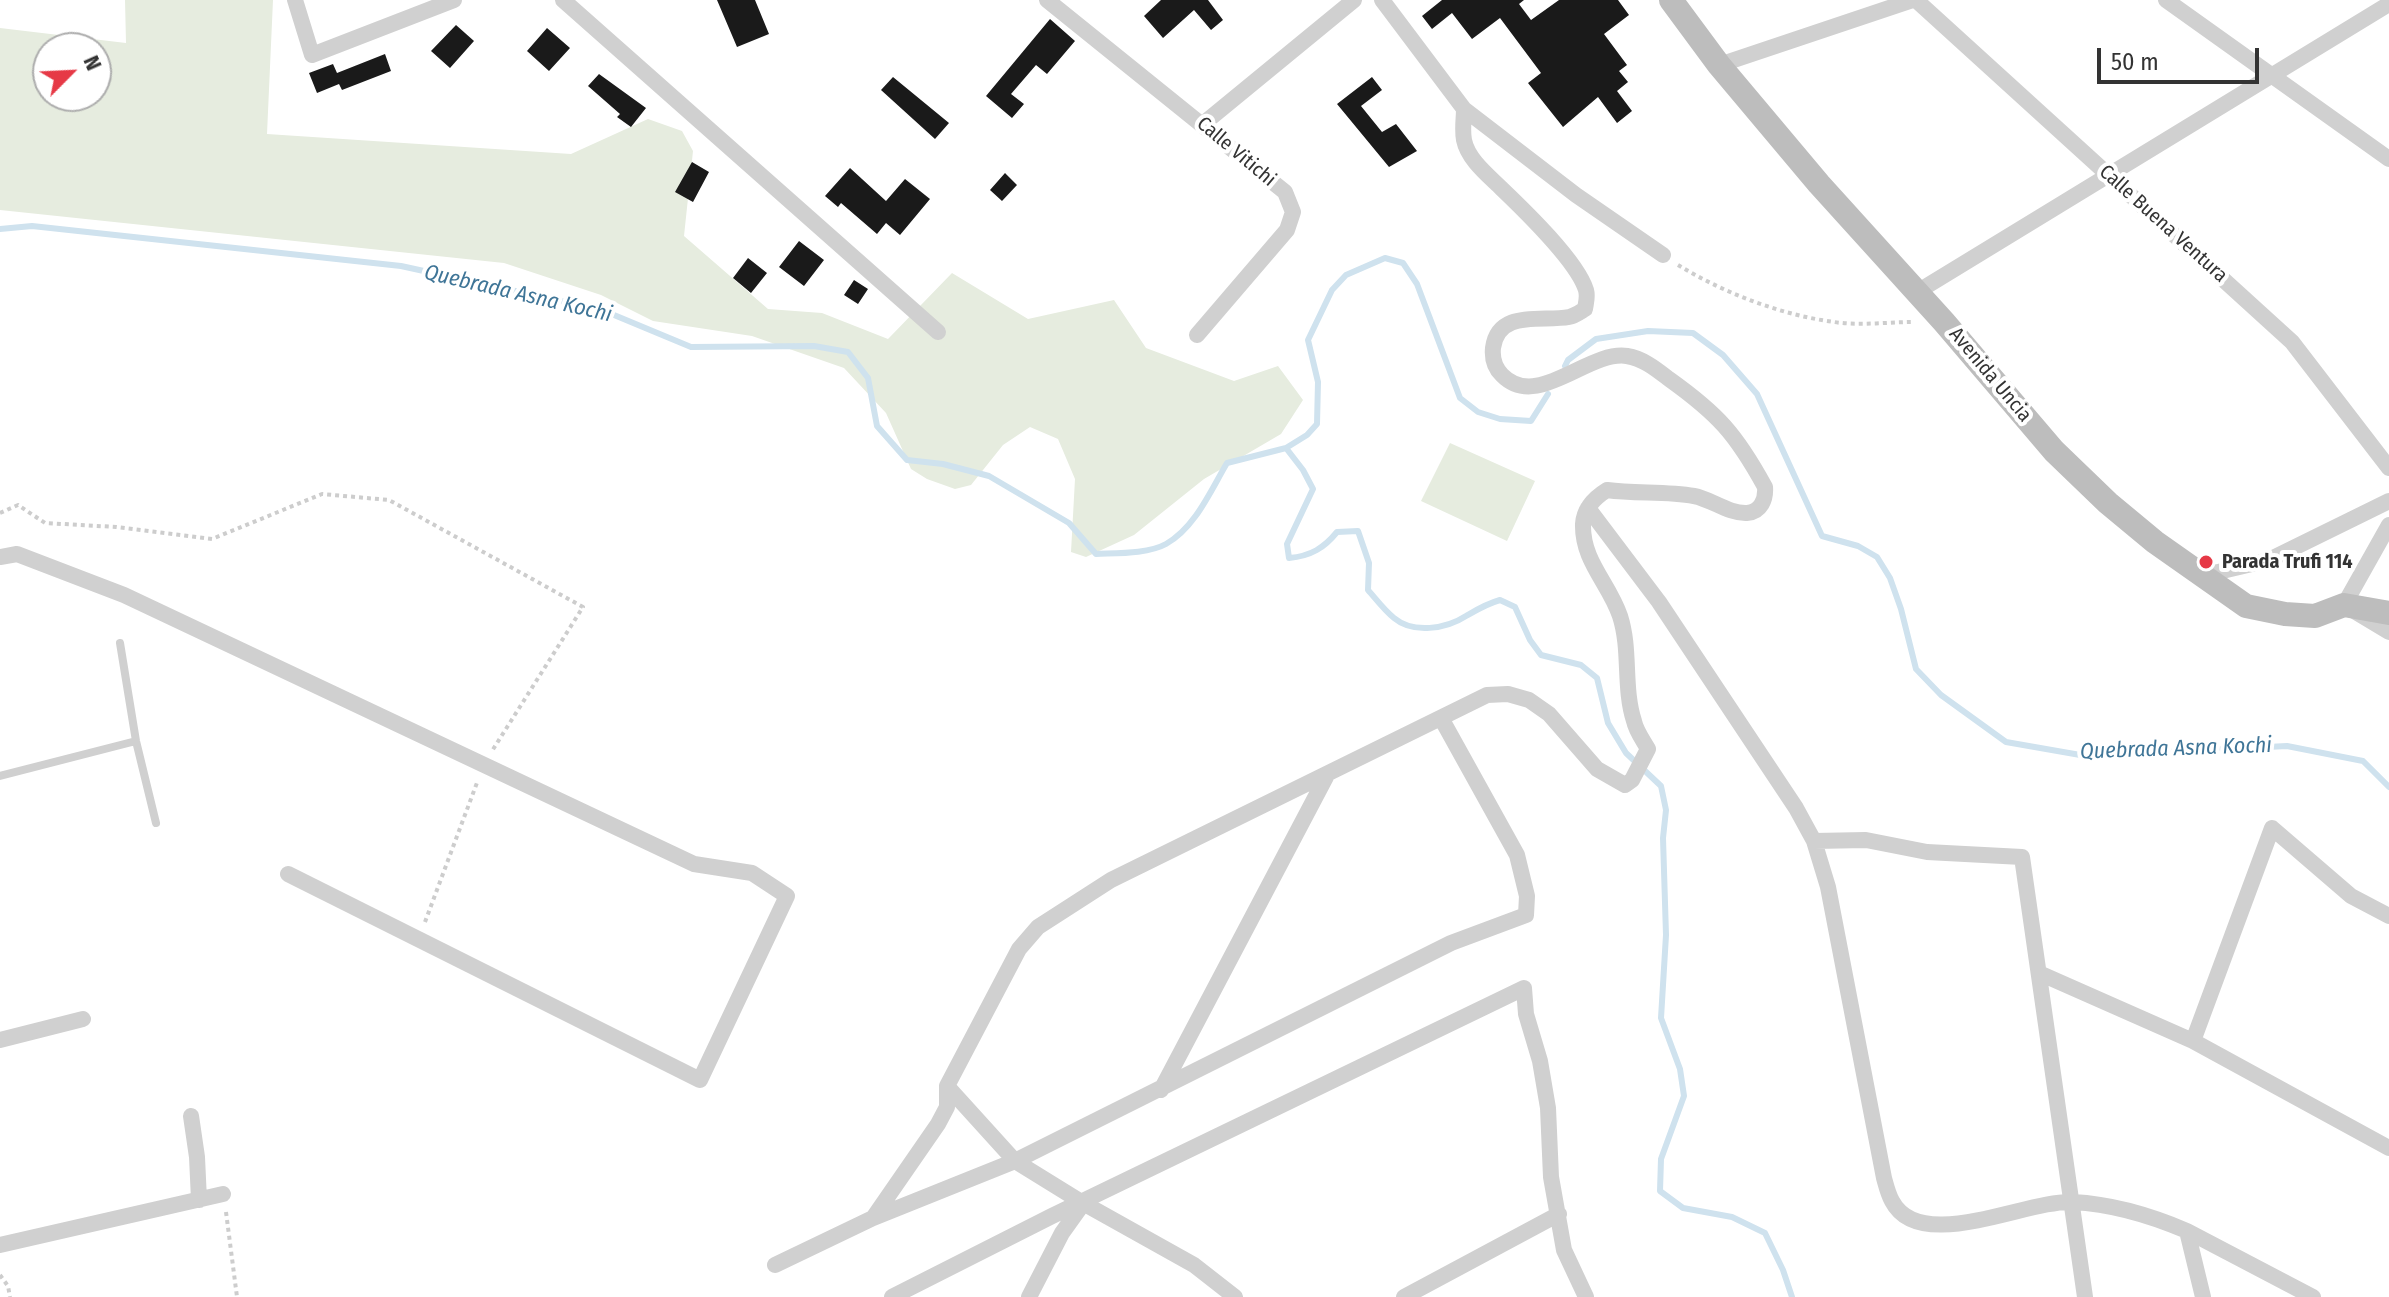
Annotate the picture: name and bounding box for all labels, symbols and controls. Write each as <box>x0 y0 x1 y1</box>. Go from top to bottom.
north arrow <box>32 32 112 112</box>
scale bar <box>2101 32 2263 82</box>
text: 50 m <box>2111 48 2159 76</box>
text: N <box>78 51 108 74</box>
street label: Calle Vitichi <box>1192 112 1280 192</box>
street label: Calle Buena Ventura <box>2094 160 2232 288</box>
water label: Quebrada Asna Kochi <box>422 260 614 328</box>
street label: Avenida Uncia <box>1944 323 2036 427</box>
place label: Parada Trufi 114 <box>2222 550 2352 574</box>
marker: Parada Trufi 114 <box>2197 553 2215 571</box>
water label: Quebrada Asna Kochi <box>2080 732 2272 766</box>

